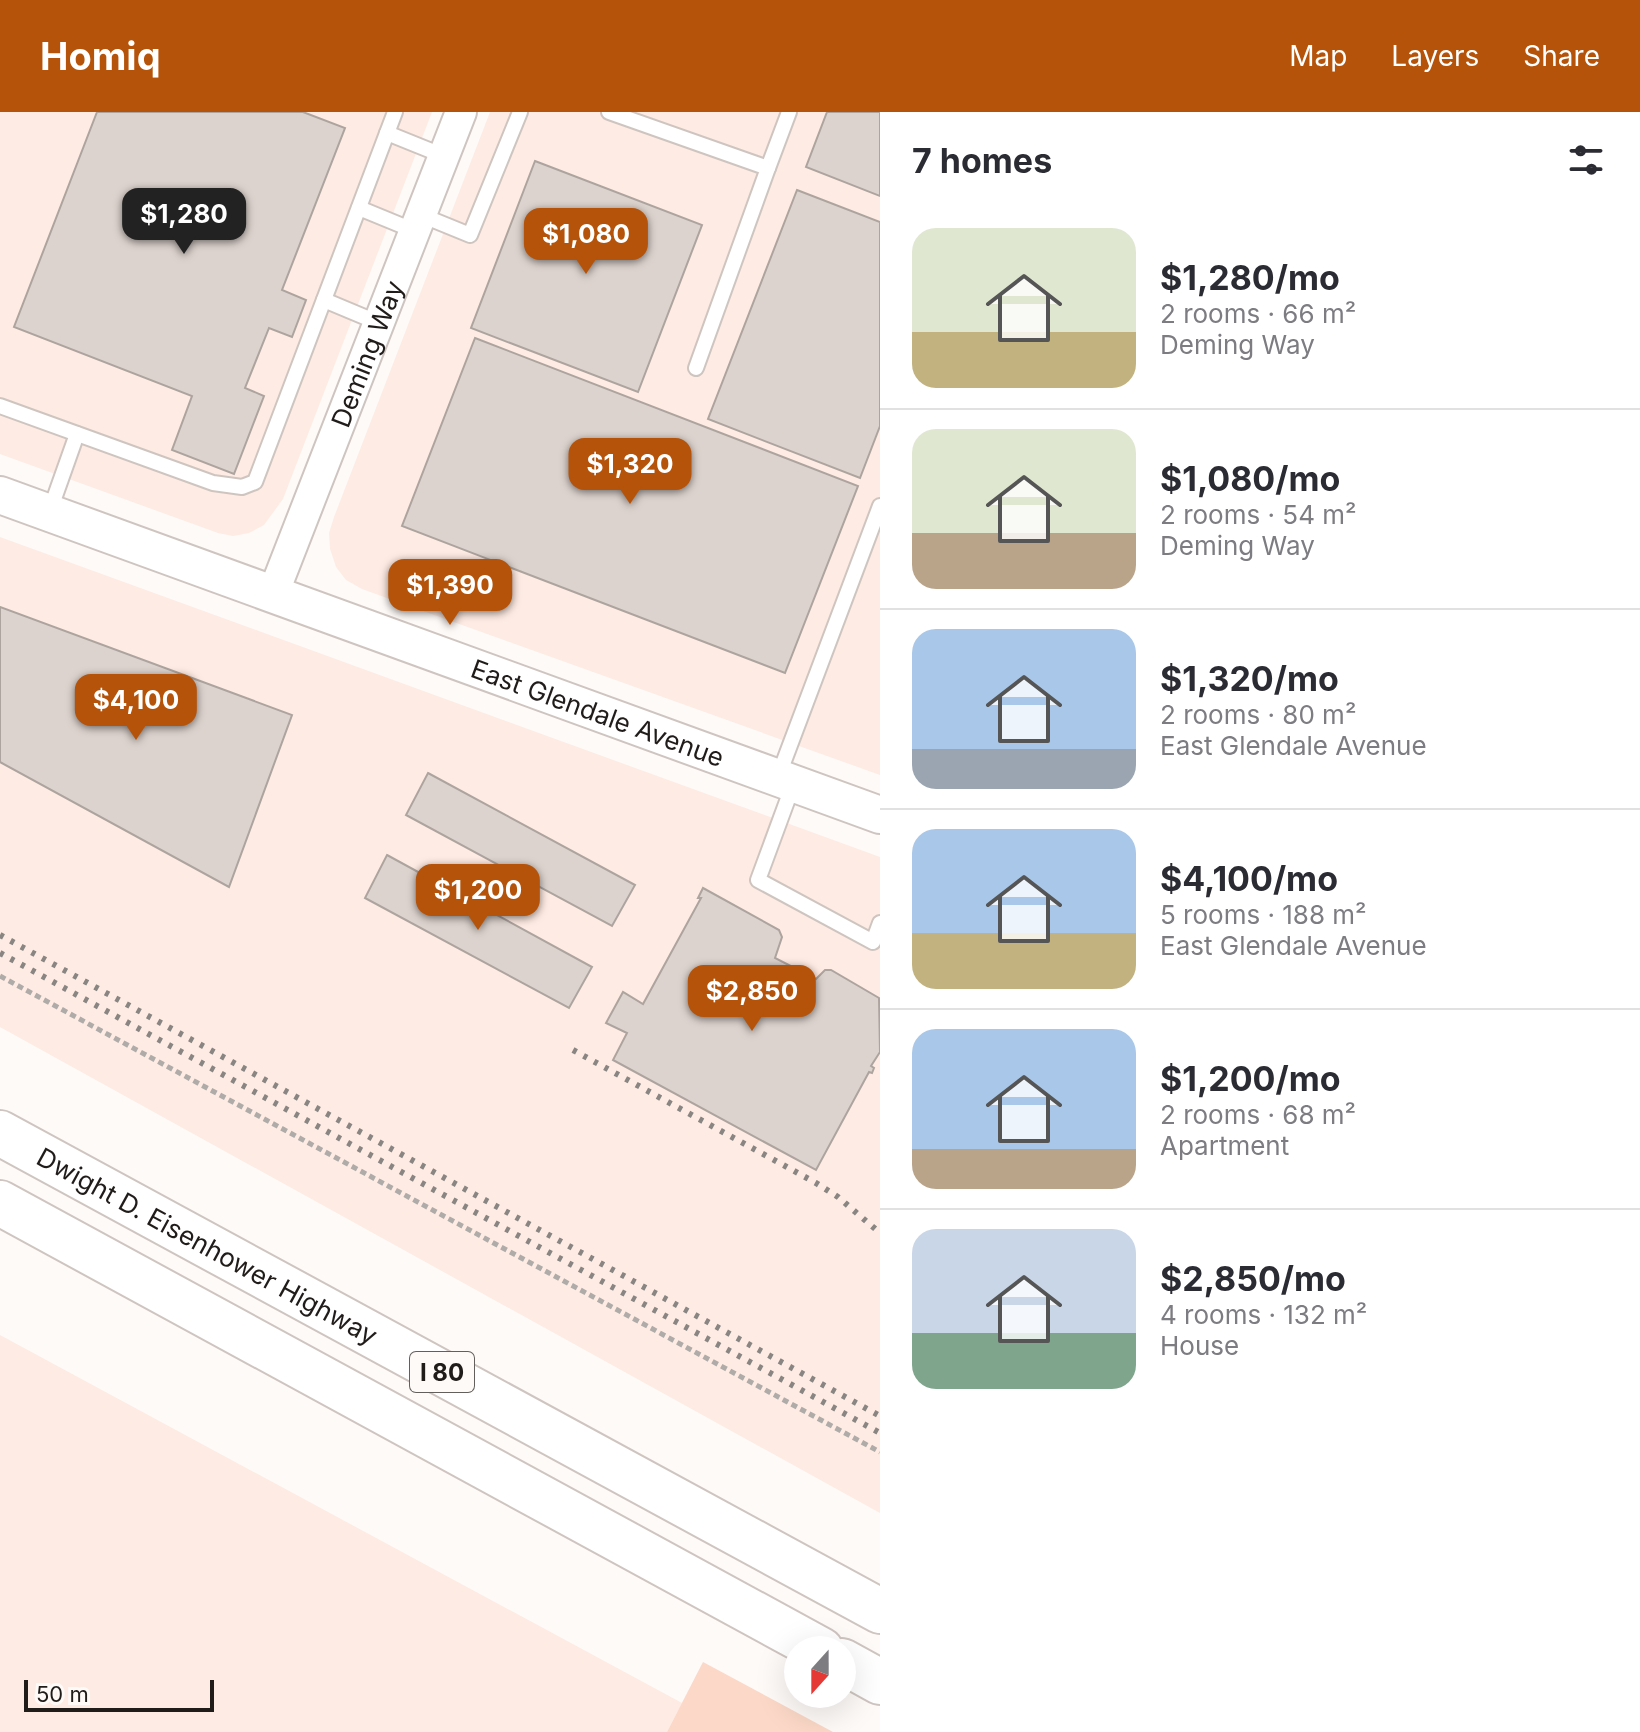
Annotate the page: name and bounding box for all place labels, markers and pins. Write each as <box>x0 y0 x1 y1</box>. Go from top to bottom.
pin: $1,280 <box>119 188 249 256</box>
pin: $1,080 <box>521 208 651 276</box>
pin: $1,320 <box>565 438 695 506</box>
pin: $1,390 <box>385 559 515 627</box>
pin: $4,100 <box>71 674 201 742</box>
pin: $1,200 <box>413 864 543 932</box>
pin: $2,850 <box>687 965 817 1033</box>

